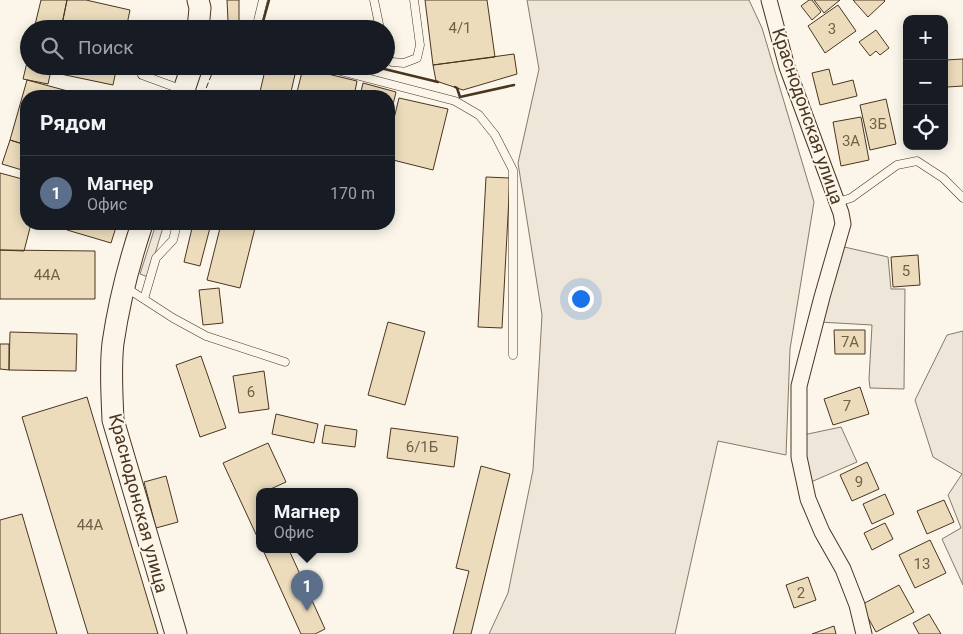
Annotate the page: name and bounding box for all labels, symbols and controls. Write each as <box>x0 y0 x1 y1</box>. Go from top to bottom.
map controls <box>903 15 948 150</box>
button: + <box>903 15 948 60</box>
house number: 4/1 <box>448 19 472 37</box>
search box <box>20 20 395 75</box>
house number: 3 <box>828 20 836 38</box>
street label: Краснодонская улица <box>768 25 848 207</box>
icon: search <box>38 34 66 62</box>
text: Поиск <box>78 36 134 59</box>
button: − <box>903 60 948 105</box>
button: locate <box>903 105 948 150</box>
text: Рядом <box>40 111 106 135</box>
house number: 3Б <box>869 115 887 133</box>
house number: 3А <box>842 132 860 150</box>
text: Магнер <box>87 172 153 195</box>
text: 1 <box>51 184 61 203</box>
text: 170 m <box>330 184 375 203</box>
text: Офис <box>87 195 127 214</box>
house number: 5 <box>902 262 910 280</box>
house number: 44А <box>34 266 61 284</box>
your location <box>568 286 594 312</box>
house number: 7А <box>841 333 859 351</box>
house number: 6 <box>247 383 255 401</box>
house number: 7 <box>843 397 851 415</box>
street label: Краснодонская улица <box>105 411 173 595</box>
house number: 6/1Б <box>406 438 438 456</box>
house number: 9 <box>855 473 863 491</box>
popup <box>256 488 358 553</box>
text: Магнер <box>274 500 340 523</box>
house number: 44А <box>77 516 104 534</box>
text: Офис <box>274 523 314 542</box>
house number: 13 <box>914 555 930 573</box>
pin: 1 <box>291 570 323 611</box>
house number: 2 <box>797 584 805 602</box>

